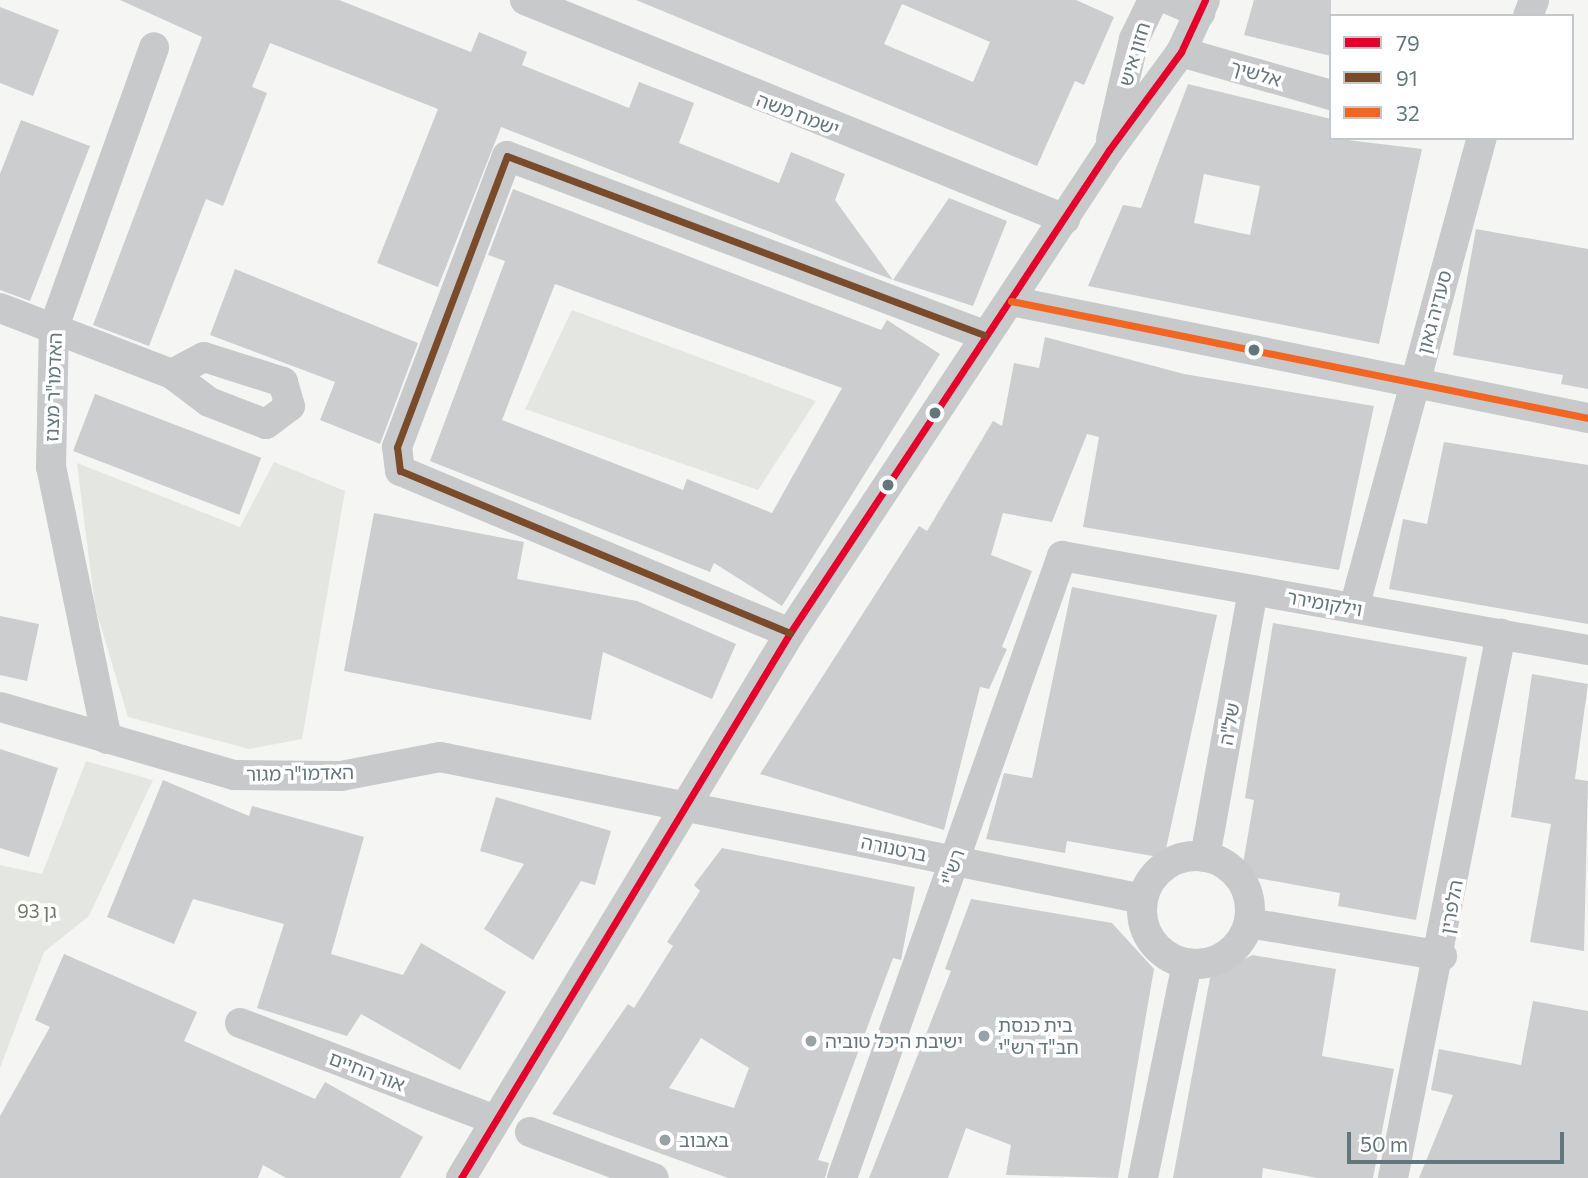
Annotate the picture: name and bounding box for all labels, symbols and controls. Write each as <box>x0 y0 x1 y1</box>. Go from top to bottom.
legend <box>1329 14 1574 140</box>
street label: חזון איש <box>1114 19 1154 89</box>
text: 79 <box>1396 30 1420 55</box>
street label: אלשיך <box>1228 55 1284 91</box>
text: 91 <box>1396 65 1418 90</box>
street label: ישמח משה <box>754 88 842 140</box>
text: 32 <box>1396 100 1420 125</box>
street label: סעדיה גאון <box>1412 268 1456 356</box>
street label: האדמו"ר מצנז <box>40 332 66 442</box>
unlabelled marker <box>1247 343 1261 357</box>
unlabelled marker <box>928 406 942 420</box>
unlabelled marker <box>881 478 895 492</box>
street label: וילקומירר <box>1286 585 1364 621</box>
street label: של"ה <box>1214 701 1244 747</box>
street label: האדמו"ר מגור <box>246 761 354 785</box>
street label: ברטנורה <box>859 830 929 866</box>
street label: רש"י <box>935 846 969 888</box>
street label: הלפרין <box>1435 878 1467 936</box>
park label: גן 93 <box>17 900 57 922</box>
place label: בית כנסת חב"ד רש"י <box>998 1014 1079 1058</box>
marker: בית כנסת חב"ד רש"י <box>976 1028 992 1044</box>
place label: ישיבת היכל טוביה <box>825 1030 963 1052</box>
marker: ישיבת היכל טוביה <box>803 1033 819 1049</box>
street label: אור החיים <box>326 1046 408 1096</box>
scale bar <box>1350 1118 1567 1162</box>
place label: באבוב <box>679 1129 729 1151</box>
text: 50 m <box>1360 1131 1408 1156</box>
marker: באבוב <box>657 1132 673 1148</box>

